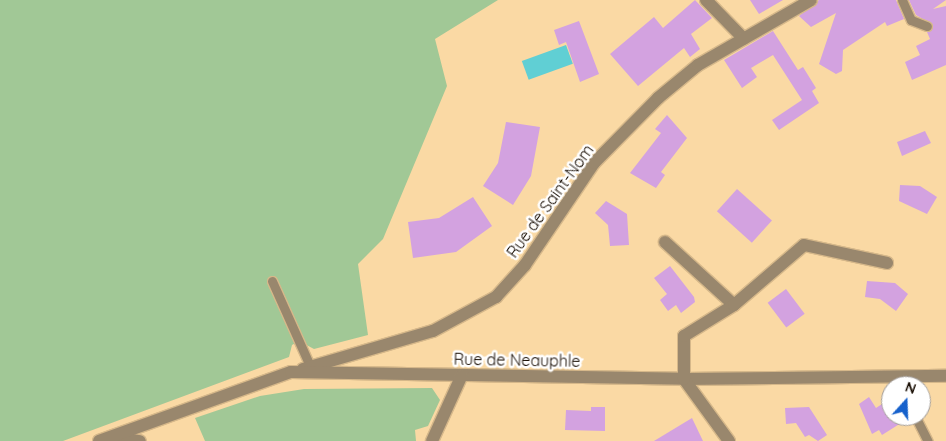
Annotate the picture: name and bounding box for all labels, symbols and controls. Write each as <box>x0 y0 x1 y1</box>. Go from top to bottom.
street label: Rue de Saint-Nom <box>503 141 597 261</box>
street label: Rue de Neauphle <box>453 349 581 371</box>
north arrow <box>881 376 931 426</box>
text: N <box>903 378 919 398</box>

